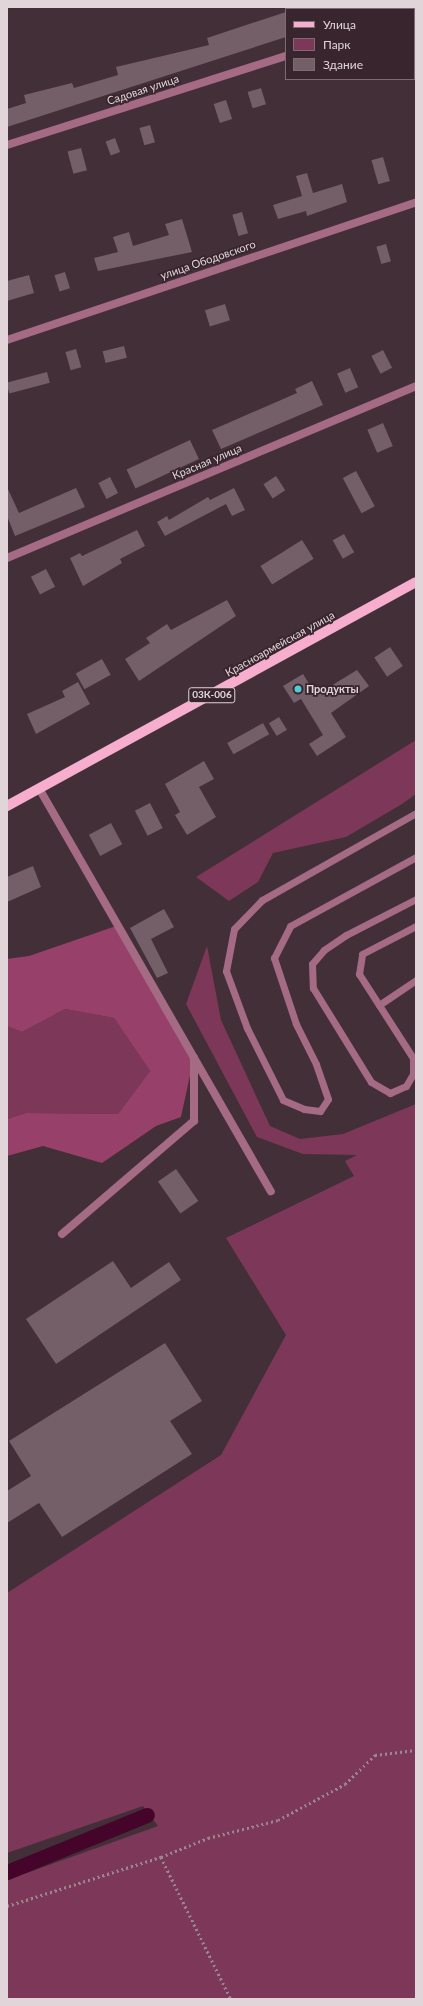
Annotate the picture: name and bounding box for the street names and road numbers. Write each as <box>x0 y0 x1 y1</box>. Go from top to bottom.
street label: Садовая улица <box>105 72 181 108</box>
street label: улица Ободовского <box>159 237 257 283</box>
street label: Красная улица <box>170 441 244 483</box>
street label: Красноармейская улица <box>223 608 337 680</box>
road number: 03К-006 <box>188 687 236 703</box>

